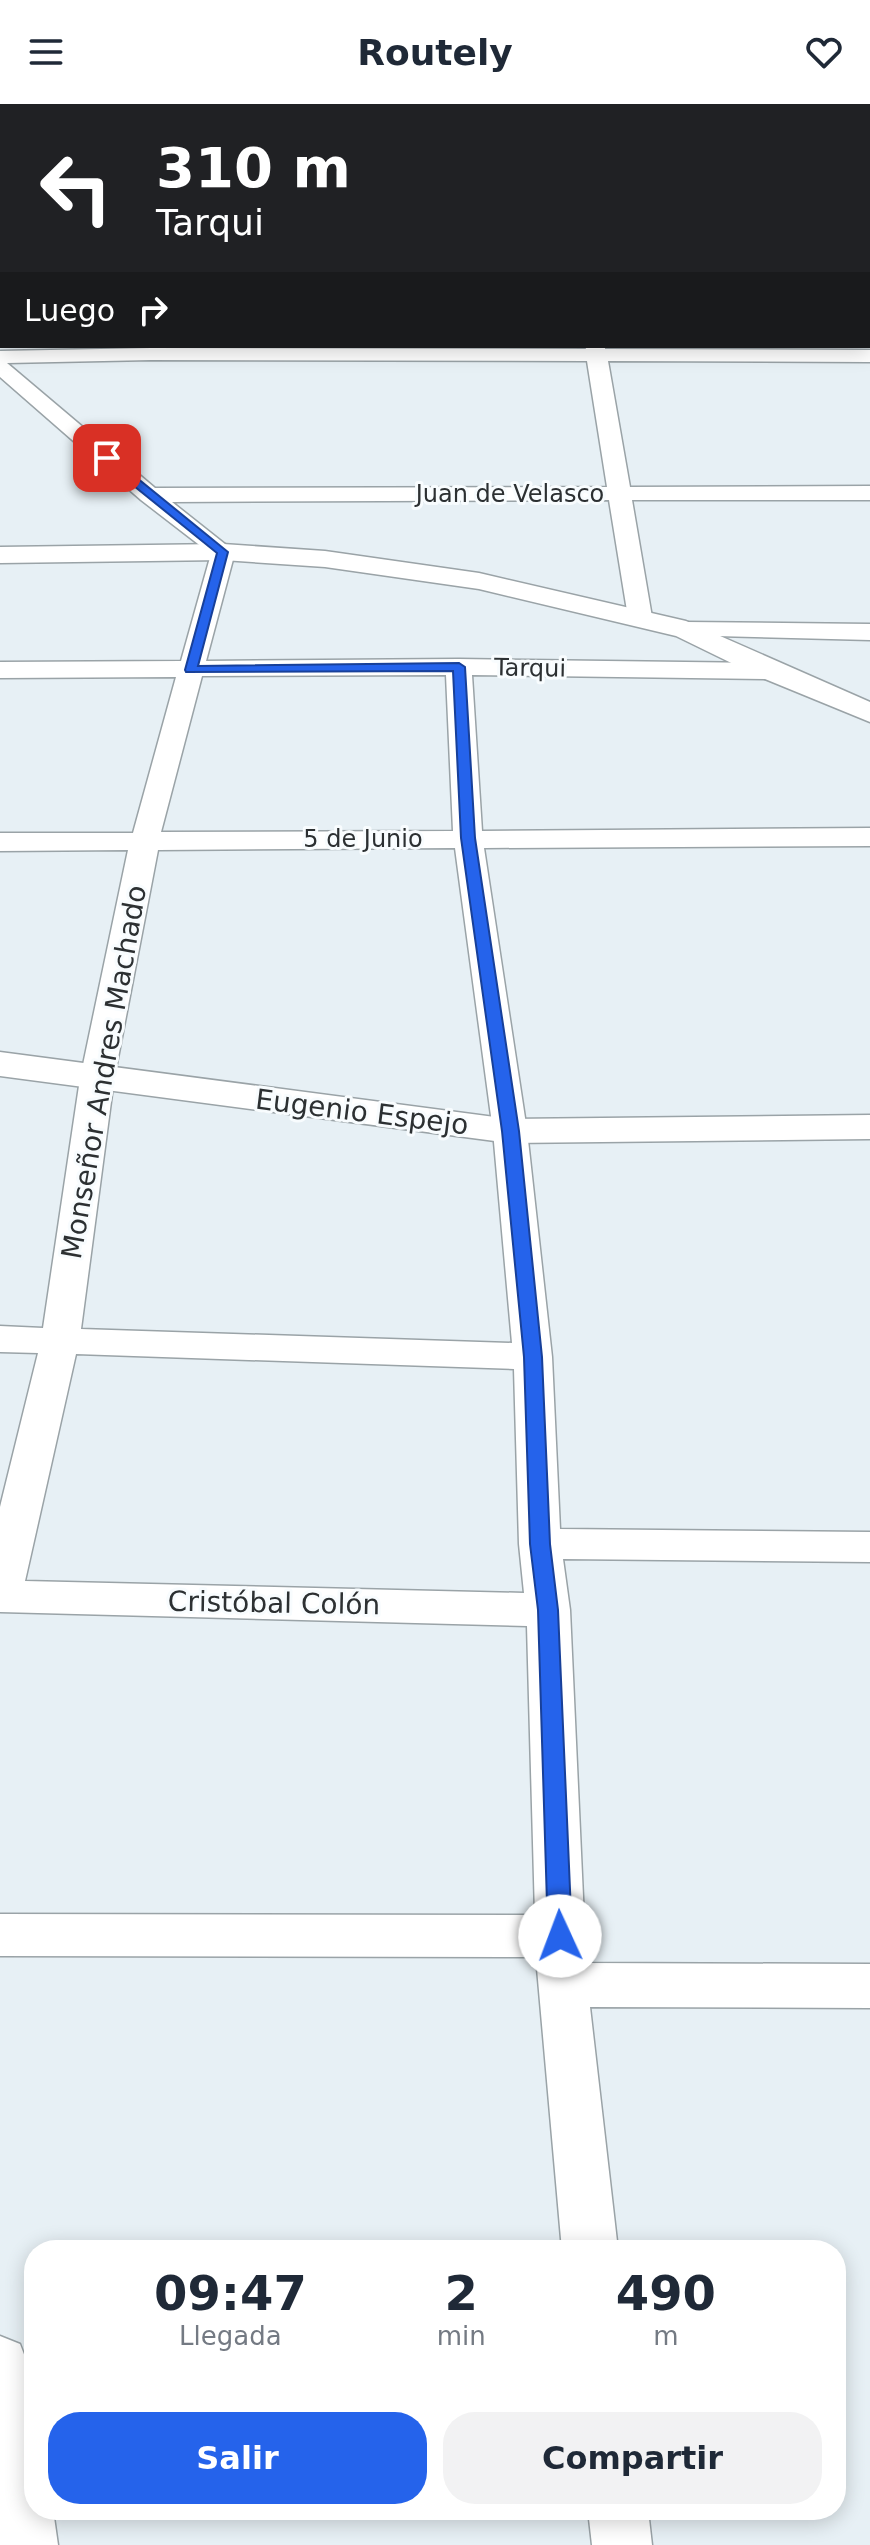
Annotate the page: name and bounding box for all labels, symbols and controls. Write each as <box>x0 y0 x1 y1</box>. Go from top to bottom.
icon: menu <box>24 30 68 74</box>
icon: heart <box>802 30 846 74</box>
text: Routely <box>357 32 513 73</box>
text: 310 m <box>156 135 351 200</box>
icon: left <box>24 136 128 240</box>
text: Tarqui <box>156 202 264 243</box>
icon: right <box>131 288 175 332</box>
text: Luego <box>24 293 115 328</box>
pin <box>73 424 141 492</box>
icon: arrive <box>85 436 129 480</box>
street label: Juan de Velasco <box>414 480 604 508</box>
street label: Tarqui <box>493 653 566 683</box>
street label: 5 de Junio <box>303 825 423 853</box>
street label: Monseñor Andres Machado <box>55 883 153 1261</box>
street label: Eugenio Espejo <box>254 1083 470 1141</box>
street label: Cristóbal Colón <box>167 1585 381 1621</box>
position arrow <box>518 1894 602 1978</box>
text: 09:47 <box>154 2265 307 2321</box>
text: 2 <box>445 2265 478 2321</box>
text: 490 <box>616 2265 716 2321</box>
text: Llegada <box>179 2321 282 2351</box>
text: min <box>437 2321 486 2351</box>
text: m <box>653 2321 679 2351</box>
button: Salir <box>48 2412 427 2504</box>
button: Compartir <box>443 2412 822 2504</box>

